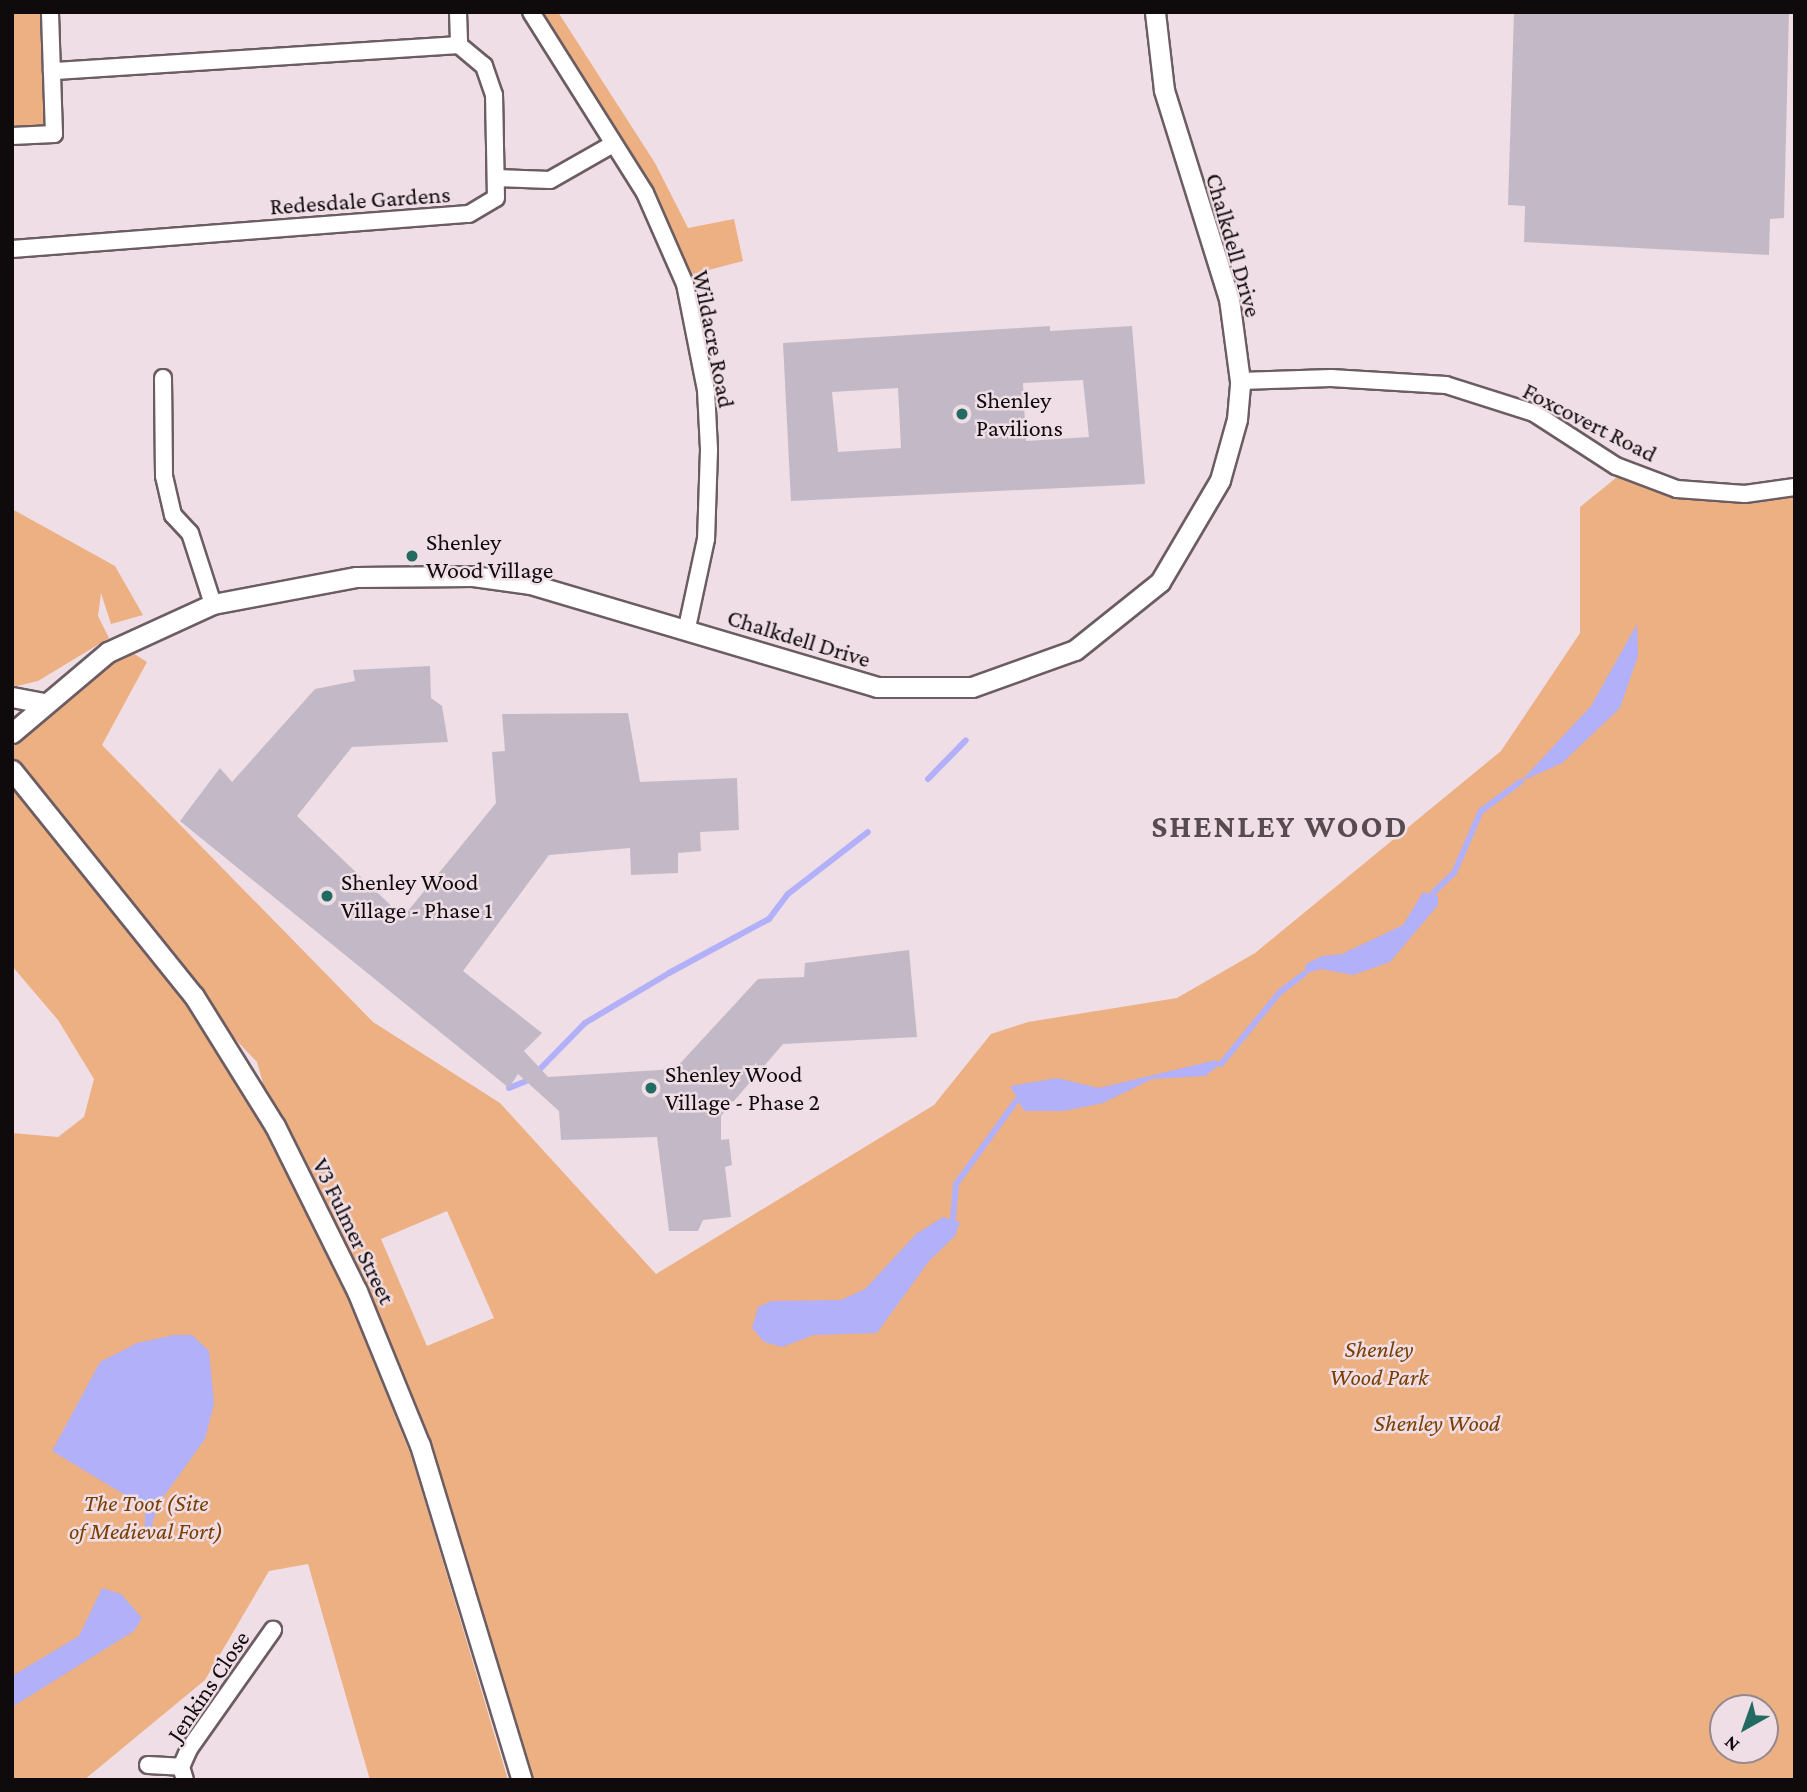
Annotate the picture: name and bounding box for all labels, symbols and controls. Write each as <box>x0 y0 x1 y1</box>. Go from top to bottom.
street label: Chalkdell Drive <box>1200 170 1268 320</box>
street label: Redesdale Gardens <box>269 179 451 221</box>
street label: Wildacre Road <box>687 268 741 410</box>
street label: Foxcovert Road <box>1518 376 1662 468</box>
place label: Shenley Pavilions <box>976 386 1063 442</box>
marker: Shenley Pavilions <box>954 406 970 422</box>
place label: Shenley Wood Village <box>426 528 553 584</box>
marker: Shenley Wood Village <box>404 548 420 564</box>
street label: Chalkdell Drive <box>724 603 874 673</box>
district label: SHENLEY WOOD <box>1153 807 1407 845</box>
place label: Shenley Wood Village - Phase 1 <box>341 868 493 924</box>
marker: Shenley Wood Village - Phase 1 <box>319 888 335 904</box>
place label: Shenley Wood Village - Phase 2 <box>665 1060 820 1116</box>
marker: Shenley Wood Village - Phase 2 <box>643 1080 659 1096</box>
street label: V3 Fulmer Street <box>306 1153 402 1309</box>
park label: Shenley Wood Park <box>1330 1335 1428 1391</box>
park label: Shenley Wood <box>1374 1409 1500 1437</box>
park label: The Toot (Site of Medieval Fort) <box>69 1489 223 1545</box>
street label: Jenkins Close <box>160 1625 256 1747</box>
north arrow <box>1709 1694 1779 1764</box>
text: N <box>1720 1732 1743 1756</box>

